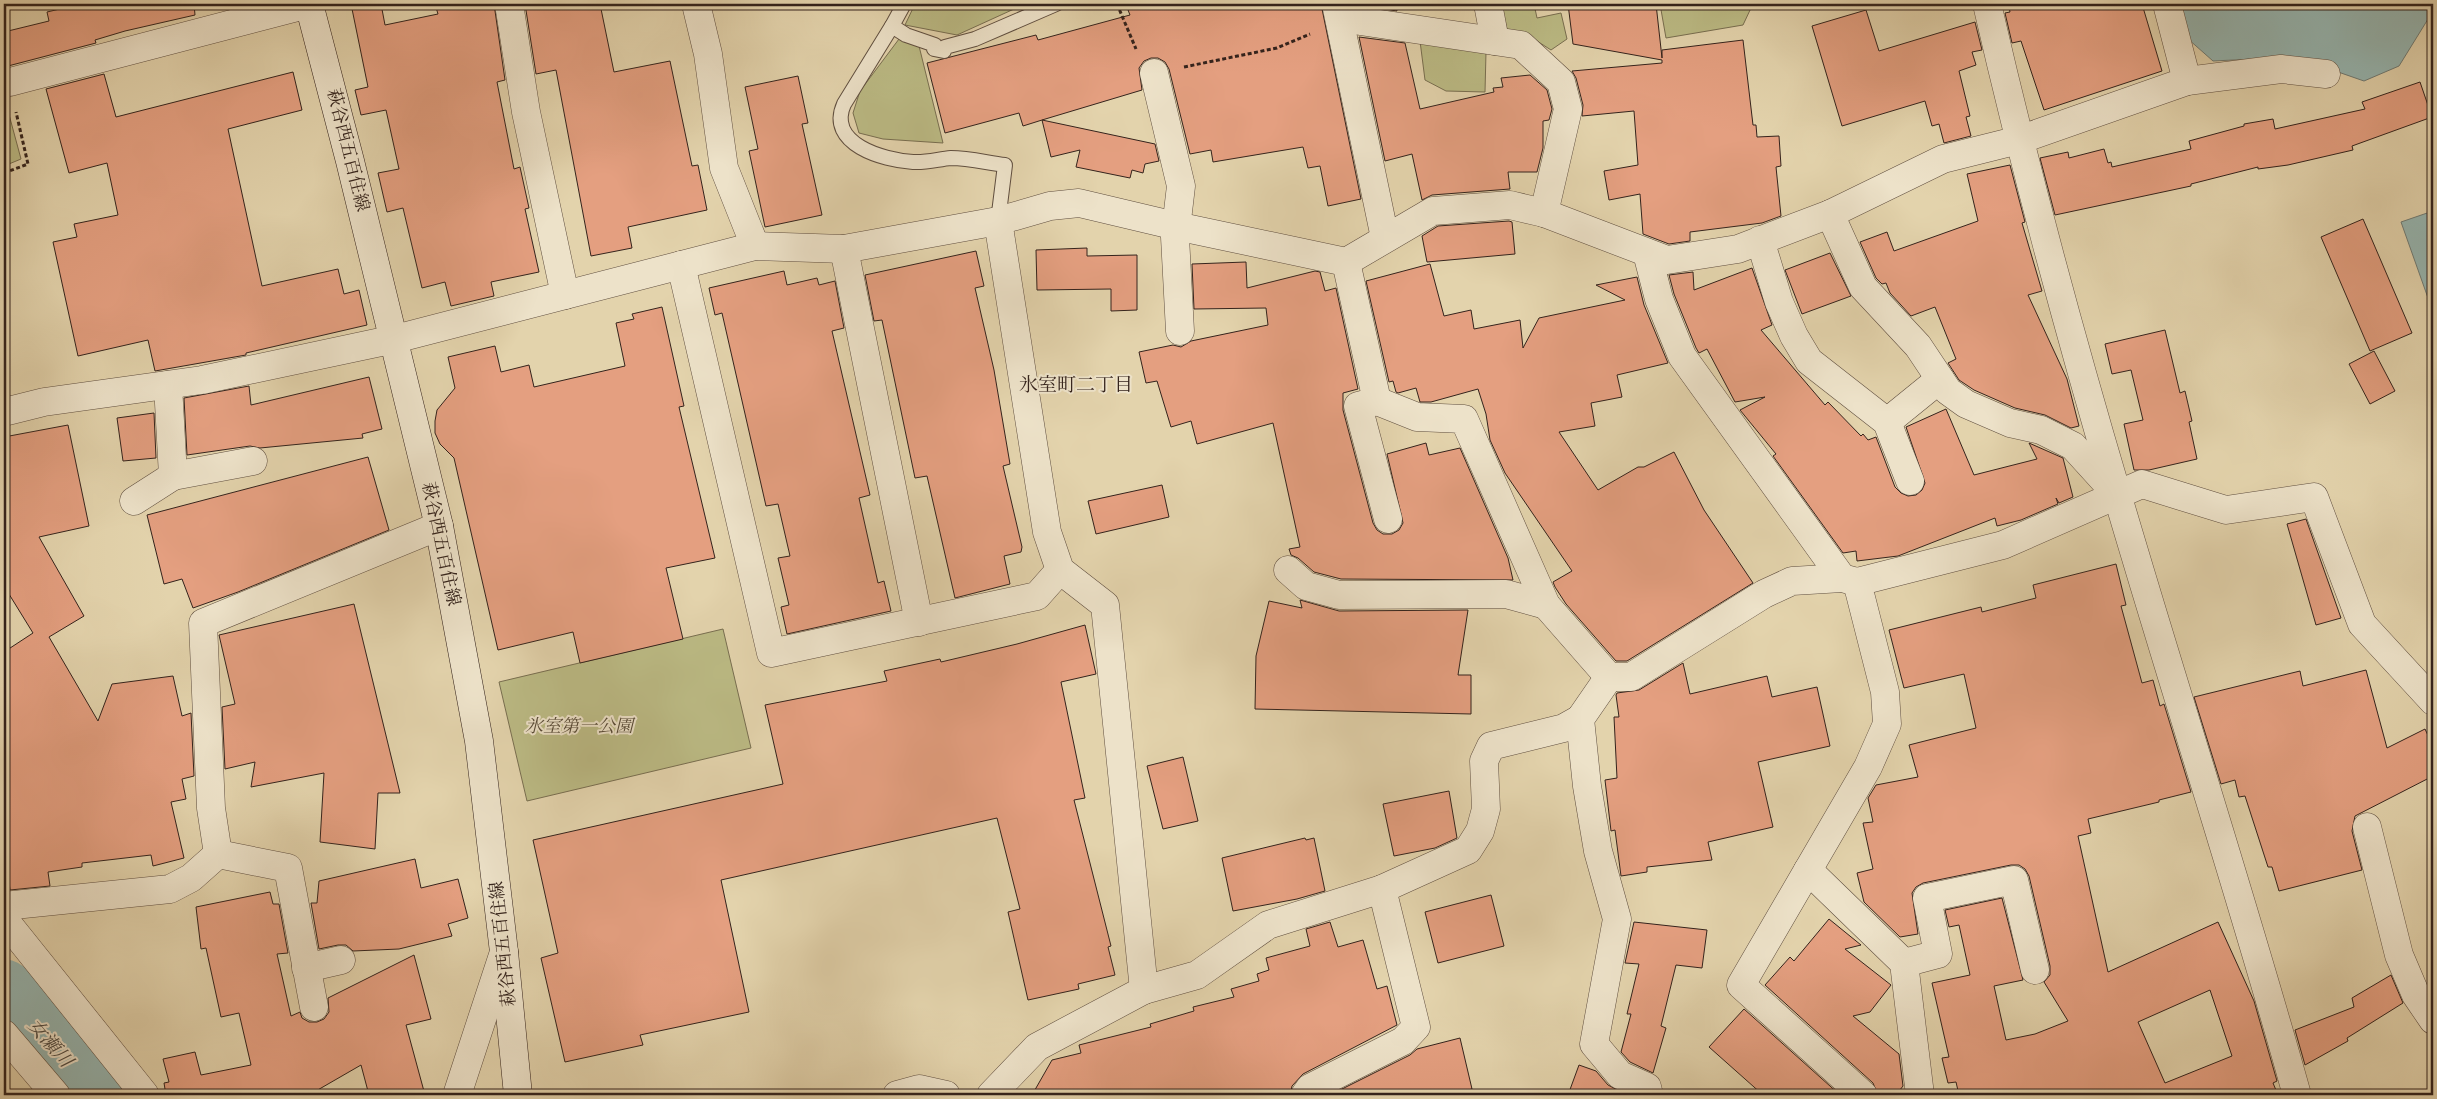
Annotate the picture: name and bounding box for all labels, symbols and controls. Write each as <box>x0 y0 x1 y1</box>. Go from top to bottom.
street label: 萩谷西五百住線 <box>323 86 373 214</box>
district label: 氷室町二丁目 <box>1019 374 1133 396</box>
street label: 萩谷西五百住線 <box>418 480 464 608</box>
park label: 氷室第一公園 <box>525 716 636 737</box>
street label: 萩谷西五百住線 <box>486 880 520 1008</box>
water label: 女瀬川 <box>23 1014 78 1073</box>

